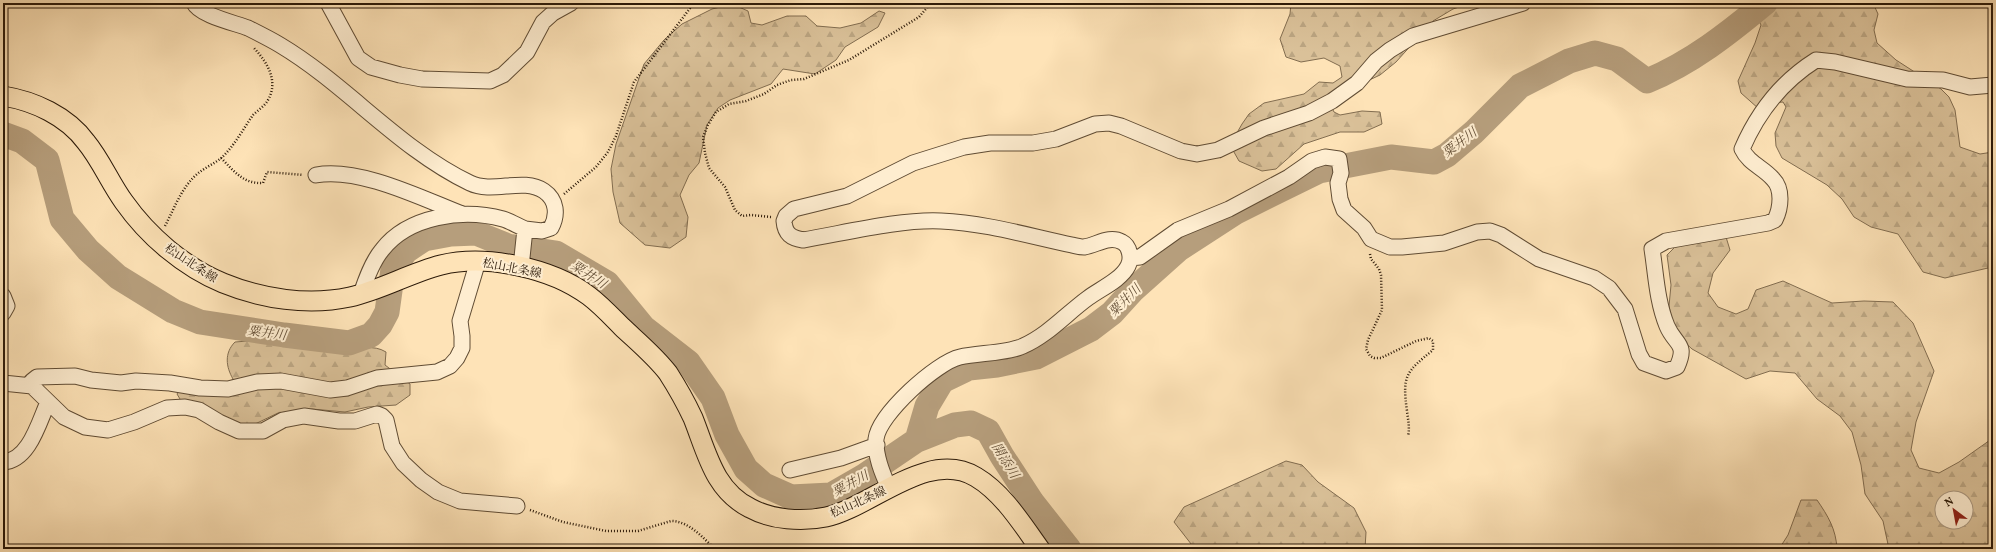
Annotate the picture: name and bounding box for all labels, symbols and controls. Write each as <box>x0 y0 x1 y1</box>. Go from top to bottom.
water label: 粟井川 <box>1439 123 1483 163</box>
street label: 松山北条線 <box>161 241 220 287</box>
street label: 松山北条線 <box>481 255 543 283</box>
water label: 粟井川 <box>567 258 611 295</box>
water label: 粟井川 <box>1105 280 1147 322</box>
water label: 粟井川 <box>246 322 289 346</box>
water label: 開添川 <box>986 440 1023 484</box>
water label: 粟井川 <box>830 466 874 502</box>
street label: 松山北条線 <box>828 483 889 522</box>
north arrow <box>1934 490 1974 530</box>
text: N <box>1942 494 1957 511</box>

